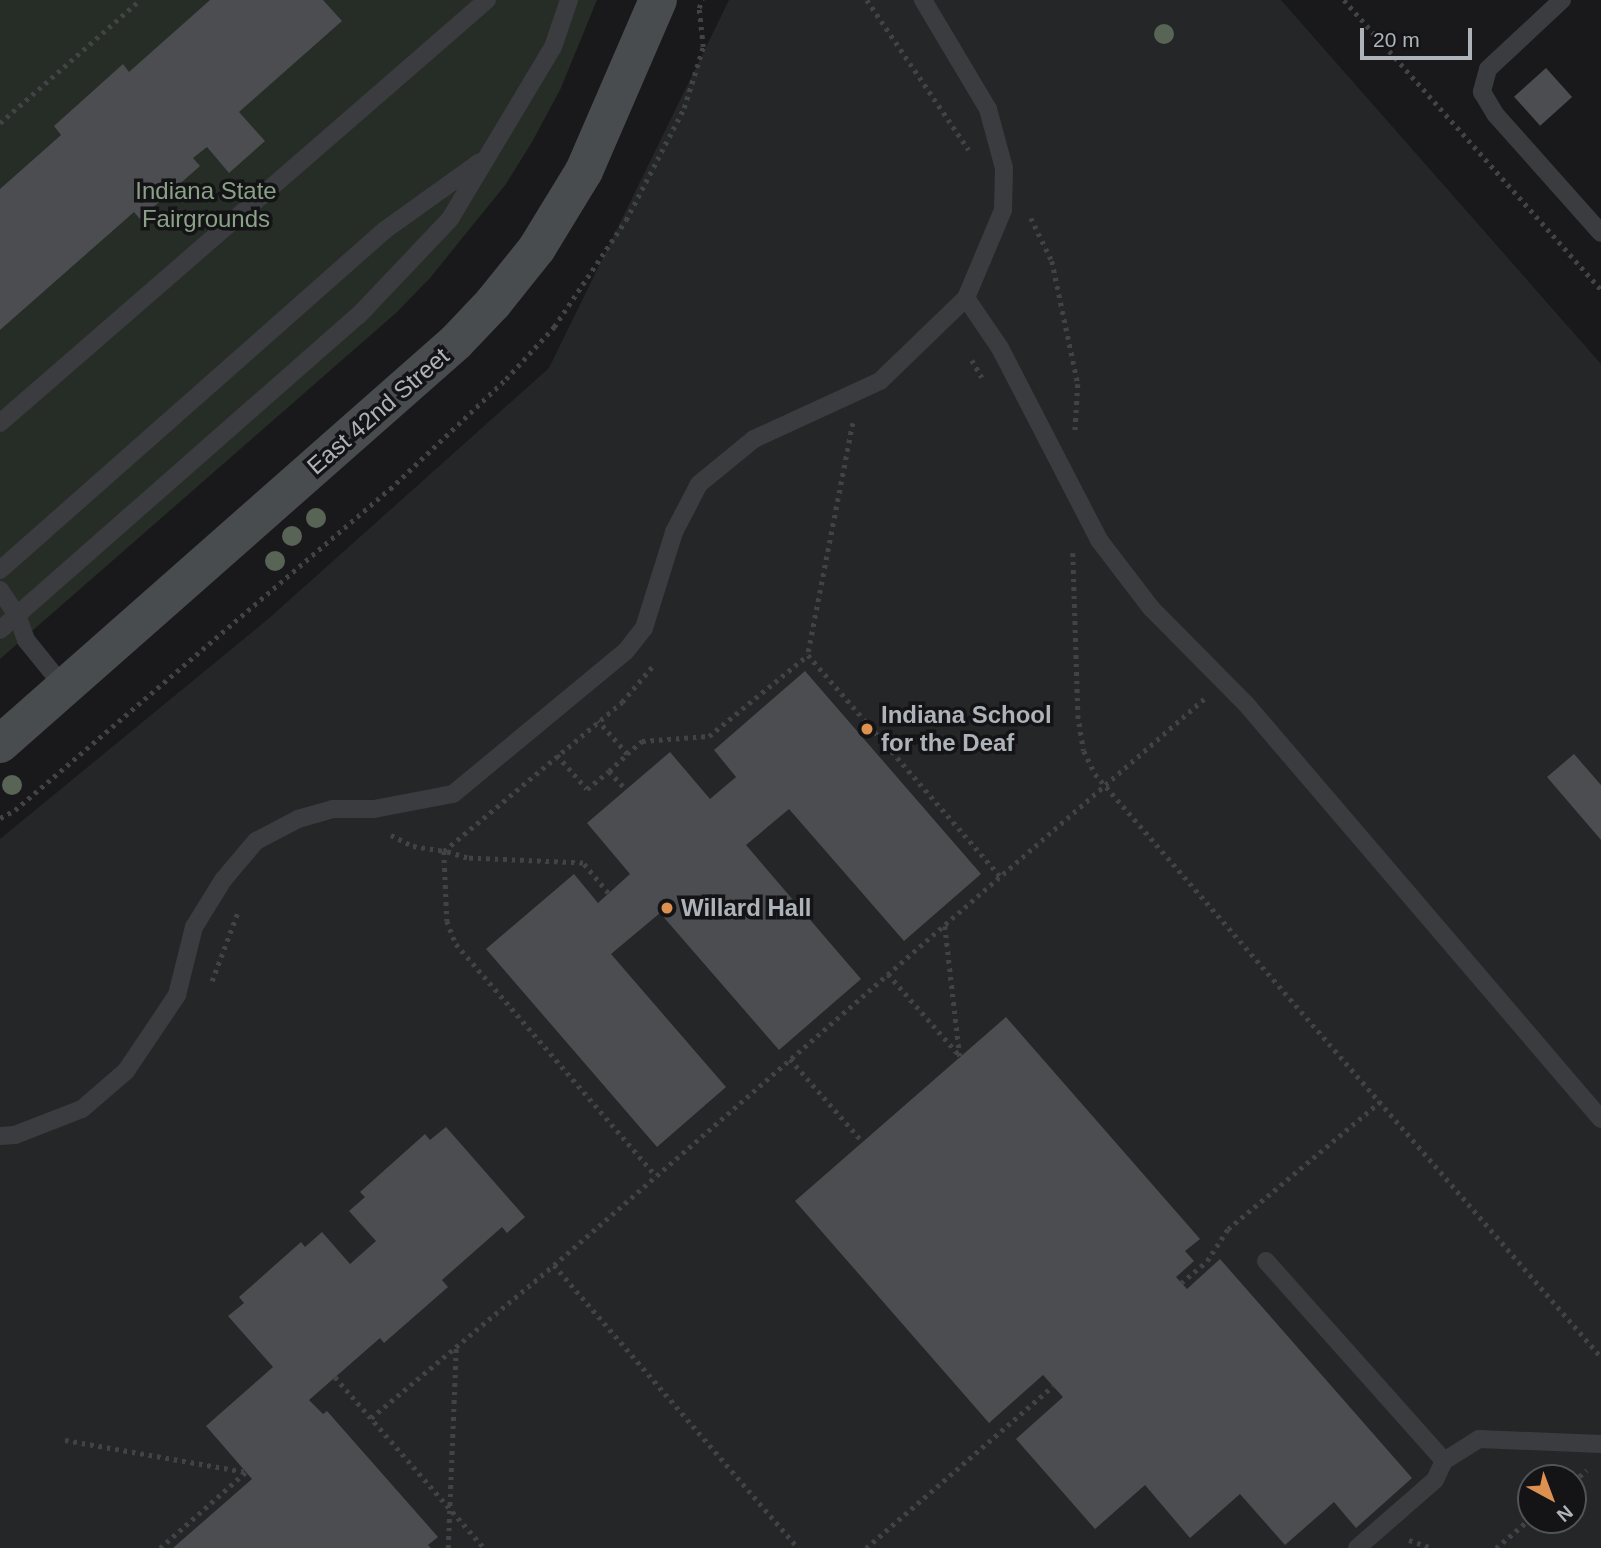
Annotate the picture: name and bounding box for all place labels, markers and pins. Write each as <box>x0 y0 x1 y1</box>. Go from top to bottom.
place label: Indiana School for the Deaf <box>881 701 1052 757</box>
marker: Indiana School for the Deaf <box>859 721 875 737</box>
place label: Willard Hall <box>681 894 811 922</box>
marker: Willard Hall <box>659 900 675 916</box>

